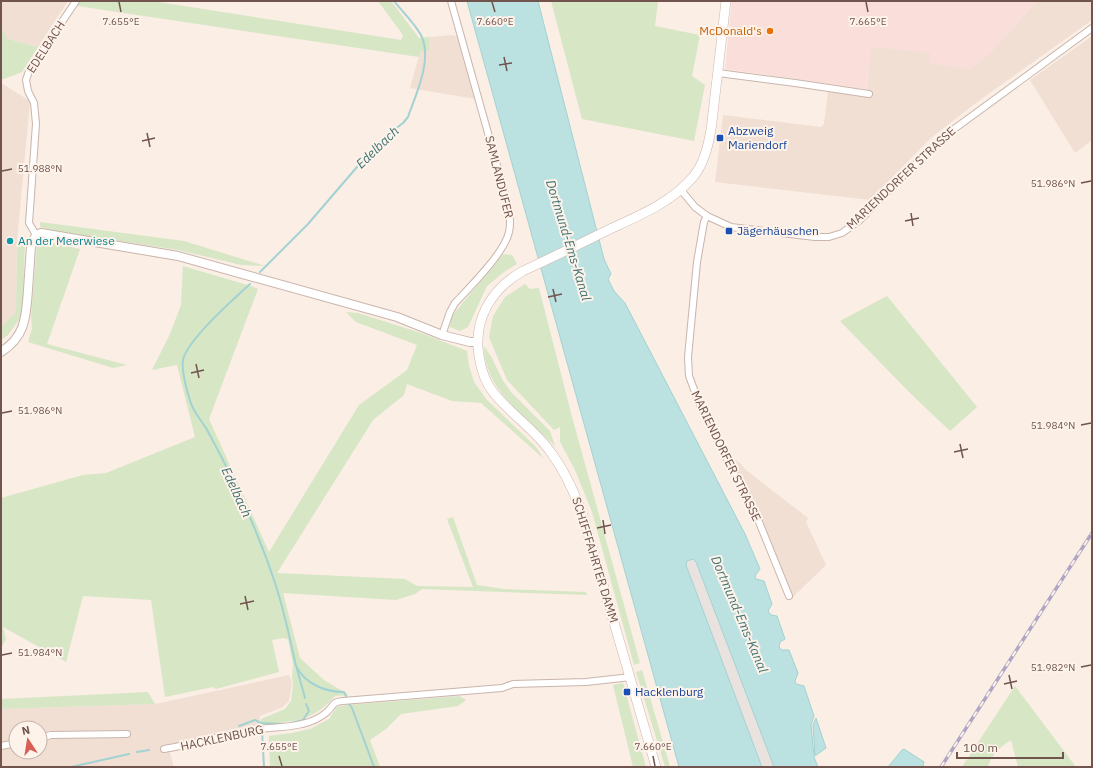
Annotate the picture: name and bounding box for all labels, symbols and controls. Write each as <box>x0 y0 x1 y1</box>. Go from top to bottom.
text: 7.655°E <box>102 15 140 28</box>
text: 7.660°E <box>476 15 514 28</box>
text: 7.665°E <box>849 15 887 28</box>
street label: EDELBACH <box>23 18 68 76</box>
place label: McDonald's <box>699 23 762 38</box>
marker: McDonald's <box>765 26 775 36</box>
water label: Edelbach <box>352 123 403 172</box>
place label: Abzweig Mariendorf <box>728 123 787 152</box>
street label: MARIENDORFER STRASSE <box>843 123 958 232</box>
marker: Abzweig Mariendorf <box>715 133 725 143</box>
street label: SAMLANDUFER <box>482 134 517 220</box>
text: 51.988°N <box>18 162 62 175</box>
text: 51.986°N <box>1031 177 1075 190</box>
water label: Dortmund-Ems-Kanal <box>542 178 595 303</box>
place label: Jägerhäuschen <box>737 223 819 238</box>
marker: Jägerhäuschen <box>724 226 734 236</box>
place label: An der Meerwiese <box>18 233 115 248</box>
marker: An der Meerwiese <box>5 236 15 246</box>
street label: MARIENDORFER STRASSE <box>688 388 765 524</box>
text: 51.986°N <box>18 404 62 417</box>
text: 51.984°N <box>1031 419 1075 432</box>
water label: Edelbach <box>218 464 256 520</box>
street label: SCHIFFFAHRTER DAMM <box>569 495 622 624</box>
water label: Dortmund-Ems-Kanal <box>707 553 772 676</box>
text: 51.984°N <box>18 646 62 659</box>
text: 51.982°N <box>1031 661 1075 674</box>
place label: Hacklenburg <box>635 684 704 699</box>
marker: Hacklenburg <box>622 687 632 697</box>
north arrow <box>8 720 48 760</box>
street label: HACKLENBURG <box>179 721 265 754</box>
text: N <box>21 723 31 738</box>
scale bar <box>957 734 1063 760</box>
text: 7.655°E <box>260 740 298 753</box>
text: 7.660°E <box>634 740 672 753</box>
text: 100 m <box>963 740 998 755</box>

